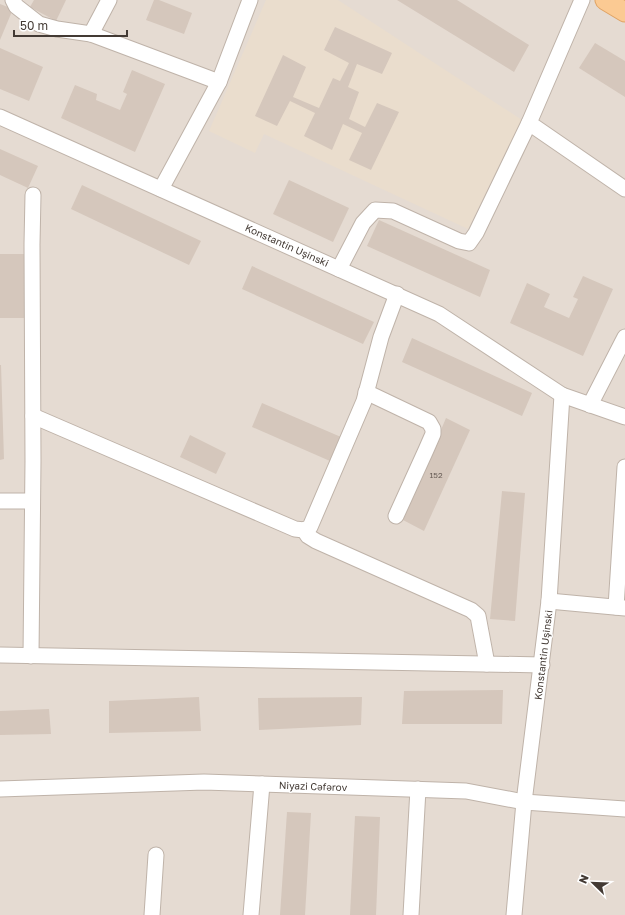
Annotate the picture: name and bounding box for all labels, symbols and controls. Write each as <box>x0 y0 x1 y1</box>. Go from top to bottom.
scale bar <box>14 12 127 38</box>
text: 50 m <box>20 18 48 33</box>
street label: Konstantin Uşinski <box>243 221 331 269</box>
house number: 152 <box>429 470 443 480</box>
street label: Konstantin Uşinski <box>532 609 554 701</box>
street label: Niyazi Cəfərov <box>279 779 348 793</box>
north arrow <box>573 863 613 903</box>
text: N <box>576 873 591 885</box>

